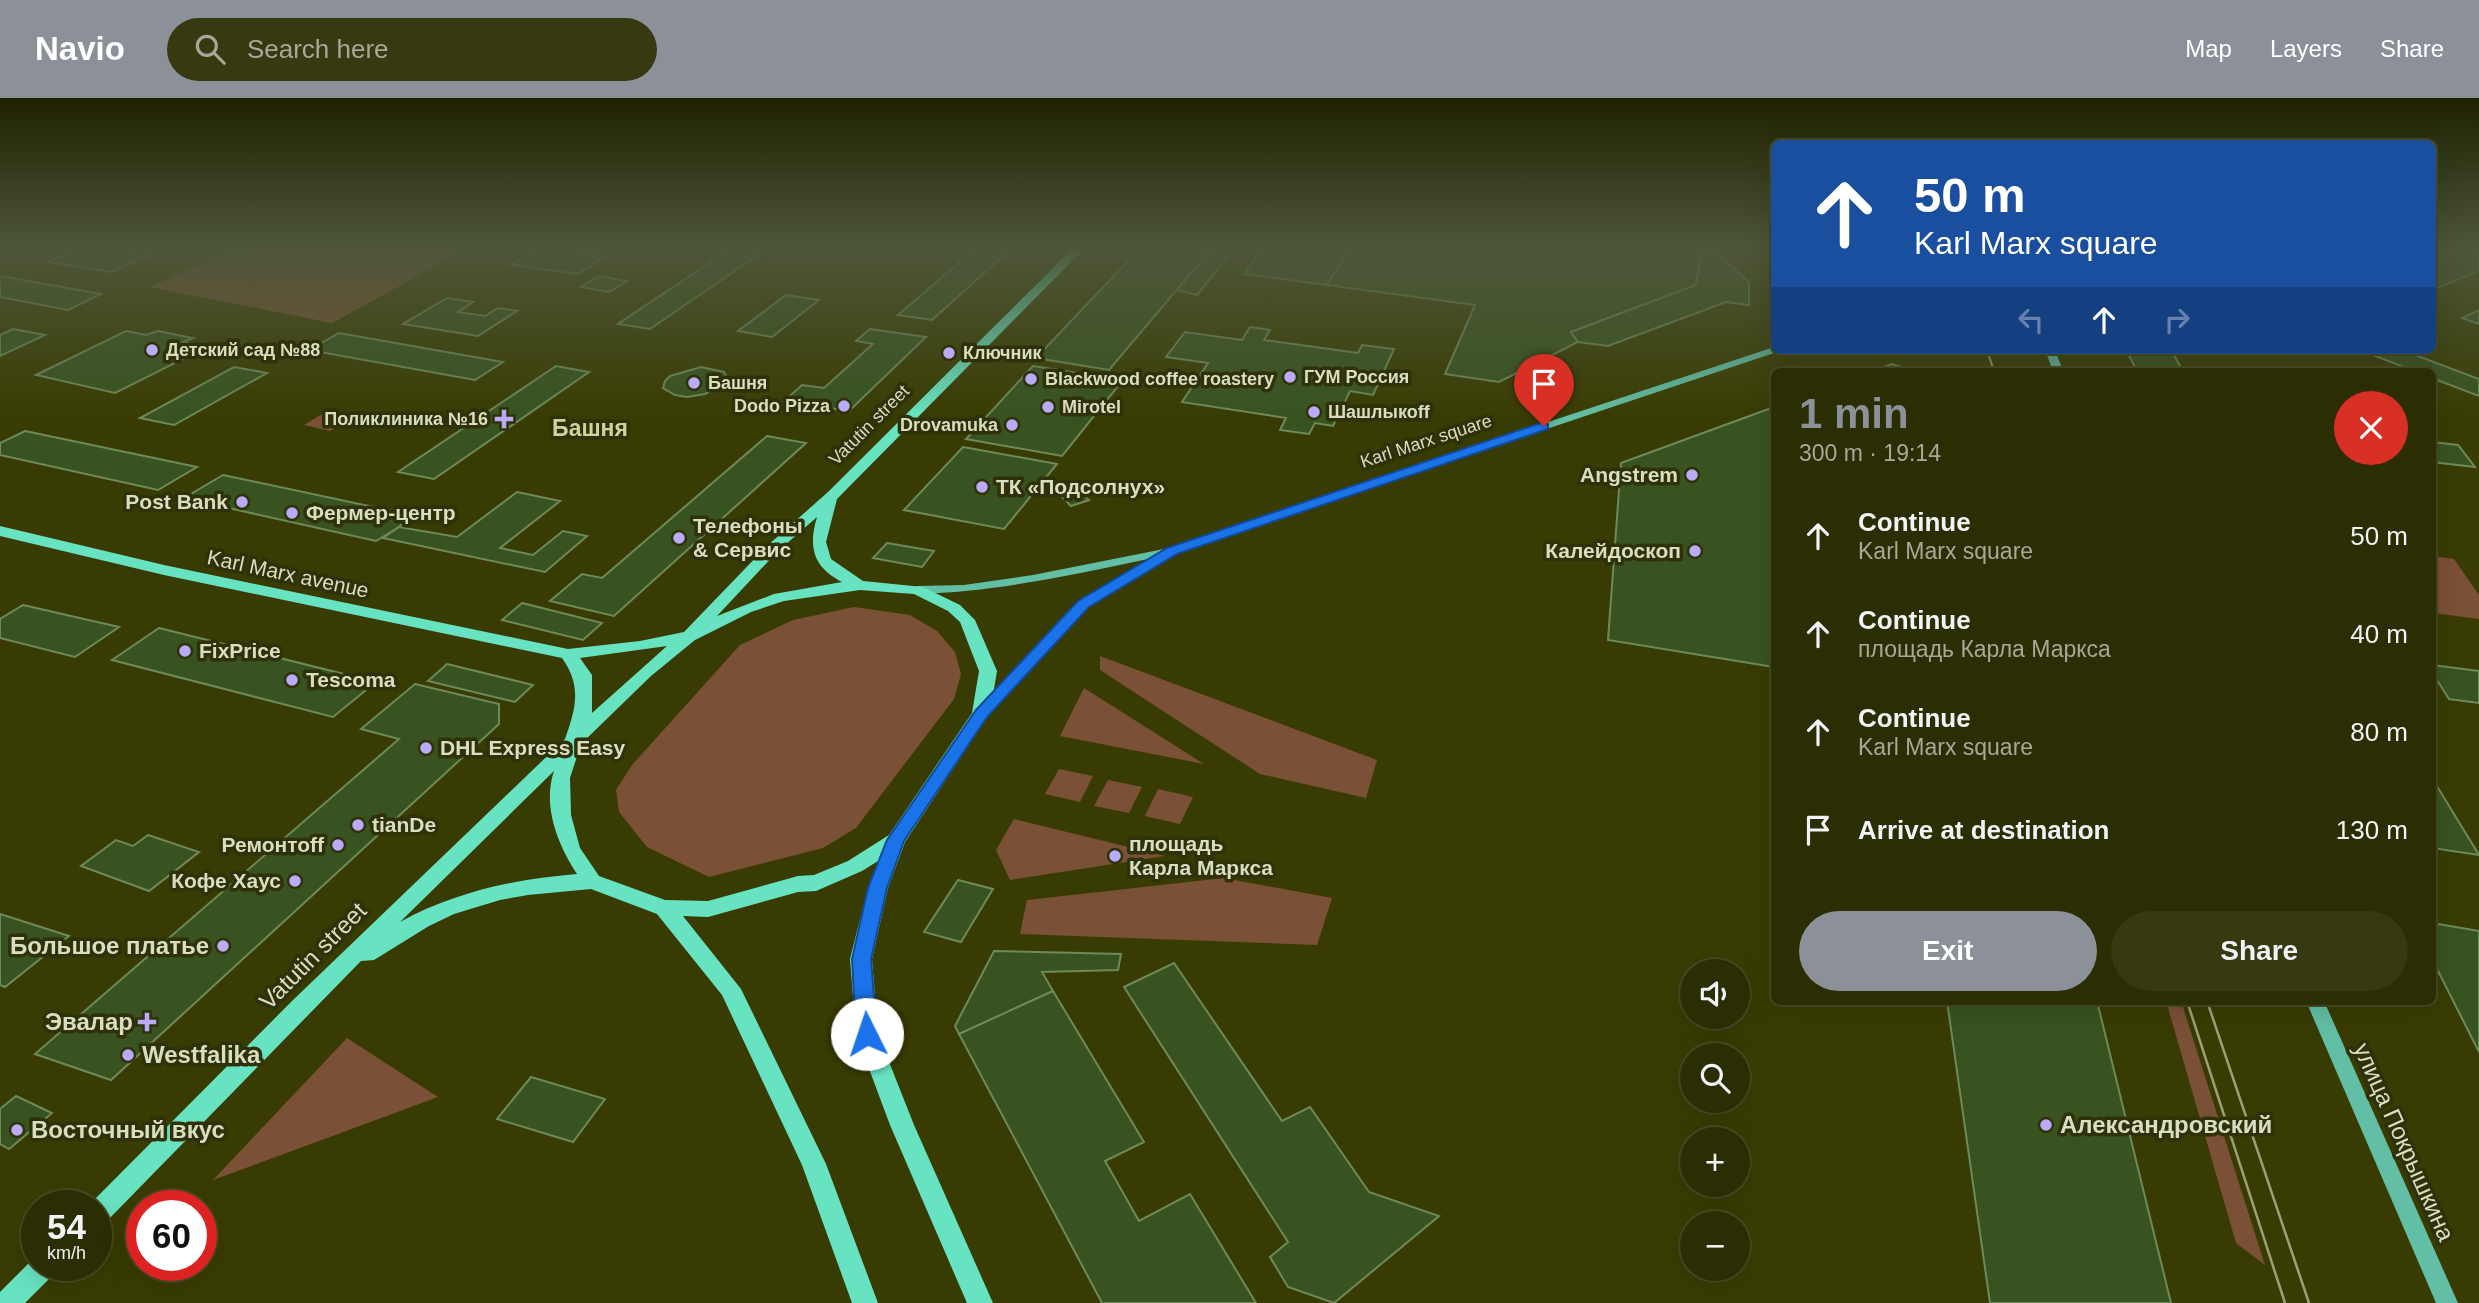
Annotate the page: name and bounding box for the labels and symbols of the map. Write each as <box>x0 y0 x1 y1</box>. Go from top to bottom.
place label: Детский сад №88 <box>166 340 320 360</box>
marker: Детский сад №88 <box>144 342 160 358</box>
place label: Ключник <box>963 343 1042 363</box>
marker: Ключник <box>941 345 957 361</box>
pin <box>1514 354 1574 426</box>
place label: ГУМ Россия <box>1304 367 1409 387</box>
place label: Blackwood coffee roastery <box>1045 369 1274 389</box>
marker: ГУМ Россия <box>1282 369 1298 385</box>
marker: Blackwood coffee roastery <box>1023 371 1039 387</box>
place label: Башня <box>708 373 767 393</box>
marker: Башня <box>686 375 702 391</box>
street label: Vatutin street <box>825 381 913 469</box>
place label: Dodo Pizza <box>734 396 831 416</box>
place label: Mirotel <box>1062 397 1121 417</box>
marker: Dodo Pizza <box>836 398 852 414</box>
marker: Mirotel <box>1040 399 1056 415</box>
place label: Шашлыкоff <box>1328 402 1431 422</box>
marker: Шашлыкоff <box>1306 404 1322 420</box>
place label: Поликлиника №16 <box>324 409 488 429</box>
marker: Поликлиника №16 <box>494 409 514 429</box>
street label: Karl Marx square <box>1358 410 1494 472</box>
district label: Башня <box>552 415 628 441</box>
place label: Drovamuka <box>900 415 999 435</box>
marker: Drovamuka <box>1004 417 1020 433</box>
place label: Angstrem <box>1580 463 1678 486</box>
marker: Angstrem <box>1684 467 1700 483</box>
place label: ТК «Подсолнух» <box>996 475 1165 498</box>
marker: ТК «Подсолнух» <box>974 479 990 495</box>
place label: Post Bank <box>125 490 228 513</box>
marker: Post Bank <box>234 494 250 510</box>
place label: Фермер-центр <box>306 501 456 524</box>
marker: Фермер-центр <box>284 505 300 521</box>
place label: Телефоны & Сервис <box>693 514 803 561</box>
marker: Телефоны & Сервис <box>671 530 687 546</box>
place label: Калейдоскоп <box>1545 539 1681 562</box>
marker: Калейдоскоп <box>1687 543 1703 559</box>
street label: Karl Marx avenue <box>205 545 371 602</box>
place label: FixPrice <box>199 639 281 662</box>
marker: FixPrice <box>177 643 193 659</box>
place label: Tescoma <box>306 668 396 691</box>
marker: Tescoma <box>284 672 300 688</box>
place label: DHL Express Easy <box>440 736 626 759</box>
marker: DHL Express Easy <box>418 740 434 756</box>
place label: tianDe <box>372 813 436 836</box>
marker: tianDe <box>350 817 366 833</box>
place label: площадь Карла Маркса <box>1129 832 1273 879</box>
place label: Ремонтоff <box>222 833 325 856</box>
marker: Ремонтоff <box>330 837 346 853</box>
marker: площадь Карла Маркса <box>1107 848 1123 864</box>
place label: Кофе Хаус <box>171 869 281 892</box>
marker: Кофе Хаус <box>287 873 303 889</box>
street label: Vatutin street <box>254 897 372 1015</box>
place label: Большое платье <box>10 932 209 959</box>
marker: Большое платье <box>215 938 231 954</box>
position arrow <box>830 997 904 1071</box>
place label: Эвалар <box>45 1008 133 1035</box>
marker: Эвалар <box>139 1014 155 1030</box>
street label: улица Покрышкина <box>2349 1039 2461 1246</box>
place label: Westfalika <box>142 1041 261 1068</box>
marker: Westfalika <box>120 1047 136 1063</box>
place label: Александровский <box>2060 1111 2272 1138</box>
place label: Восточный вкус <box>31 1116 225 1143</box>
marker: Александровский <box>2038 1117 2054 1133</box>
marker: Восточный вкус <box>9 1122 25 1138</box>
speed limit sign: 60 <box>126 1190 217 1281</box>

